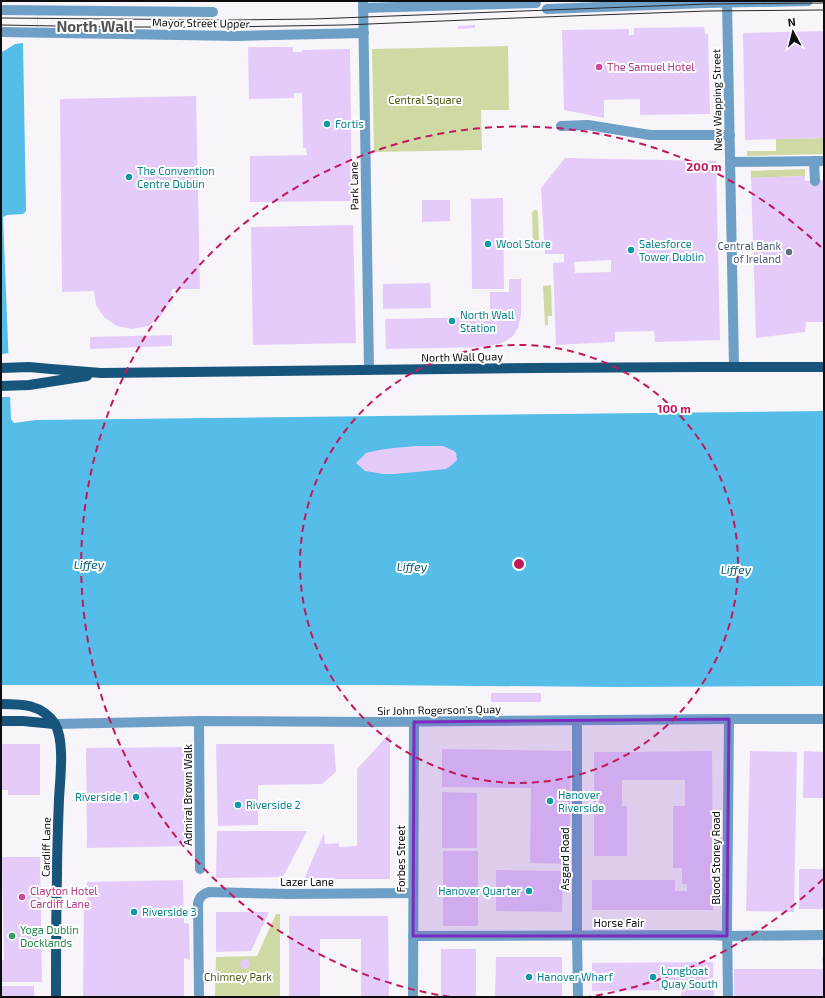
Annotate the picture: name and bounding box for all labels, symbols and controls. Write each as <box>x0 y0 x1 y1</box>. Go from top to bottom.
north arrow <box>773 12 813 52</box>
street label: Mayor Street Upper <box>152 15 251 30</box>
text: N <box>787 15 797 29</box>
district label: North Wall <box>56 17 134 35</box>
street label: New Wapping Street <box>709 49 724 151</box>
place label: The Samuel Hotel <box>607 60 695 73</box>
marker: The Samuel Hotel <box>594 62 604 72</box>
park label: Central Square <box>388 93 462 106</box>
place label: Fortis <box>335 117 364 130</box>
marker: Fortis <box>322 119 332 129</box>
text: 200 m <box>686 159 722 173</box>
street label: Park Lane <box>347 161 360 211</box>
place label: The Convention Centre Dublin <box>137 164 215 190</box>
marker: The Convention Centre Dublin <box>124 172 134 182</box>
place label: Wool Store <box>496 237 551 250</box>
place label: Salesforce Tower Dublin <box>639 237 704 263</box>
marker: Wool Store <box>483 239 493 249</box>
place label: Central Bank of Ireland <box>717 239 781 265</box>
marker: Salesforce Tower Dublin <box>626 245 636 255</box>
marker: Central Bank of Ireland <box>784 247 794 257</box>
place label: North Wall Station <box>460 308 515 334</box>
marker: North Wall Station <box>447 316 457 326</box>
street label: North Wall Quay <box>421 349 503 365</box>
text: 100 m <box>657 401 691 415</box>
water label: Liffey <box>74 557 105 572</box>
centre of rings <box>512 557 526 571</box>
water label: Liffey <box>397 559 428 574</box>
water label: Liffey <box>721 562 752 577</box>
street label: Sir John Rogerson's Quay <box>377 702 501 718</box>
street label: Admiral Brown Walk <box>181 744 194 846</box>
place label: Hanover Riverside <box>558 788 604 814</box>
place label: Riverside 1 <box>75 790 128 803</box>
marker: Riverside 1 <box>131 792 141 802</box>
marker: Hanover Riverside <box>545 796 555 806</box>
place label: Riverside 2 <box>246 798 301 811</box>
marker: Riverside 2 <box>233 800 243 810</box>
street label: Blood Stoney Road <box>709 811 722 905</box>
street label: Cardiff Lane <box>38 817 53 877</box>
street label: Forbes Street <box>394 825 407 893</box>
street label: Asgard Road <box>558 828 571 890</box>
street label: Lazer Lane <box>280 875 334 888</box>
place label: Clayton Hotel Cardiff Lane <box>30 884 98 910</box>
place label: Hanover Quarter <box>438 884 522 898</box>
marker: Hanover Quarter <box>524 886 534 896</box>
marker: Clayton Hotel Cardiff Lane <box>17 892 27 902</box>
place label: Riverside 3 <box>142 905 197 918</box>
marker: Riverside 3 <box>129 907 139 917</box>
street label: Horse Fair <box>594 916 645 929</box>
place label: Yoga Dublin Docklands <box>20 923 79 949</box>
marker: Yoga Dublin Docklands <box>7 931 17 941</box>
place label: Longboat Quay South <box>661 964 718 991</box>
park label: Chimney Park <box>204 970 272 983</box>
place label: Hanover Wharf <box>537 970 613 983</box>
marker: Hanover Wharf <box>524 972 534 982</box>
marker: Longboat Quay South <box>648 972 658 982</box>

